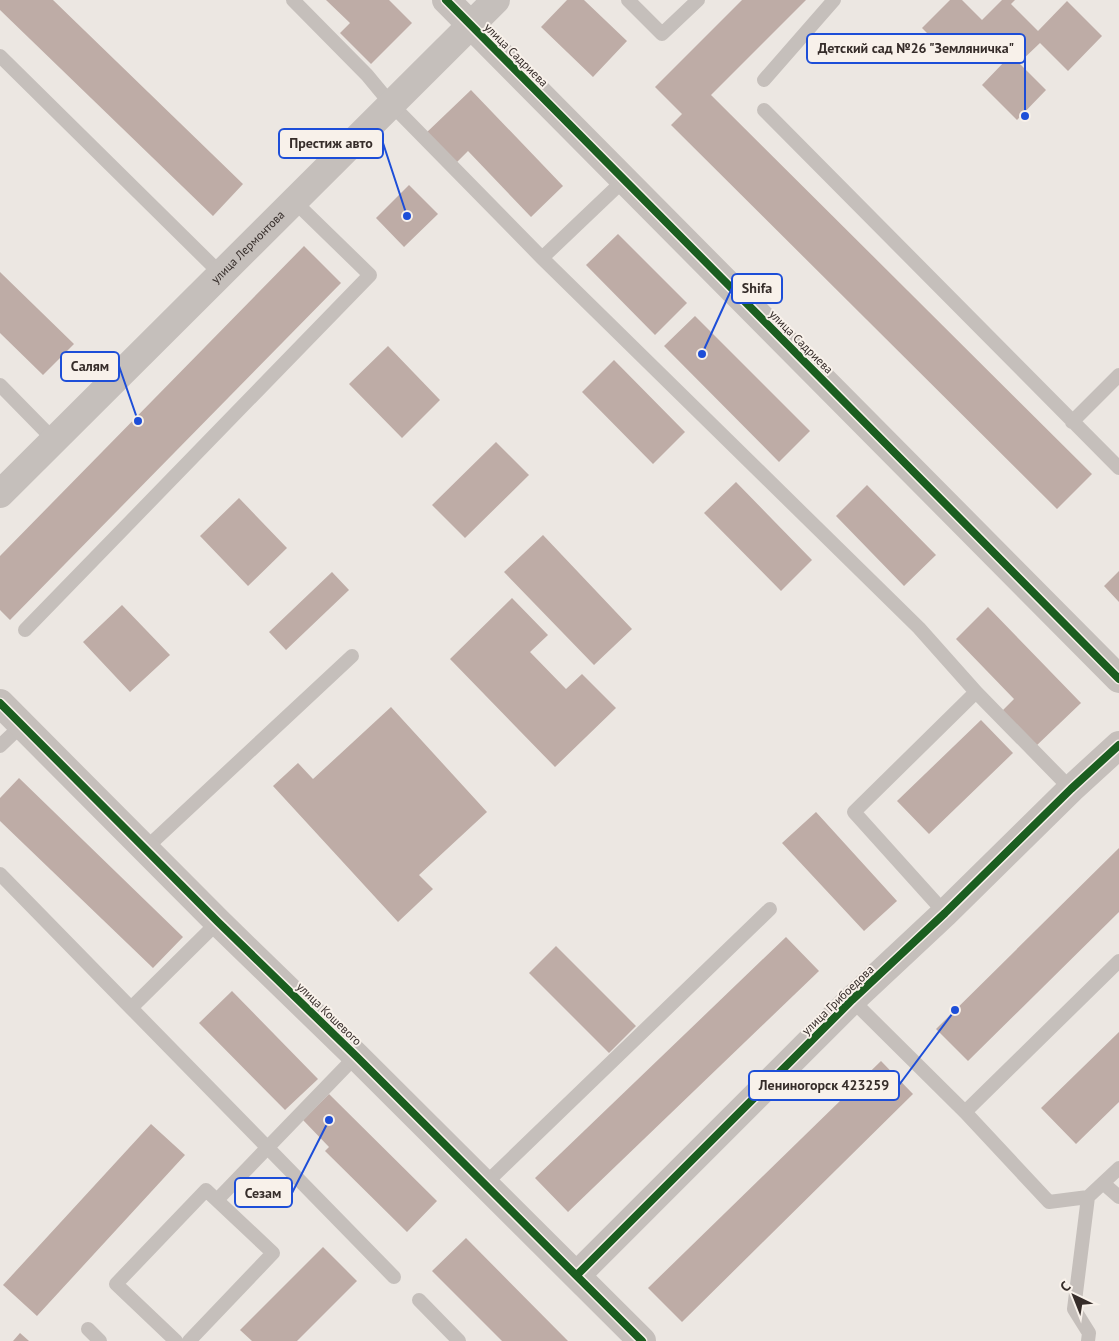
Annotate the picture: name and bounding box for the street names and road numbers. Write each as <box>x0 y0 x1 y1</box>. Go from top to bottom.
street label: улица Садриева <box>481 20 551 90</box>
street label: улица Лермонтова <box>208 207 287 286</box>
street label: улица Садриева <box>766 307 836 377</box>
street label: улица Грибоедова <box>799 961 877 1038</box>
street label: улица Кошевого <box>294 979 365 1048</box>

